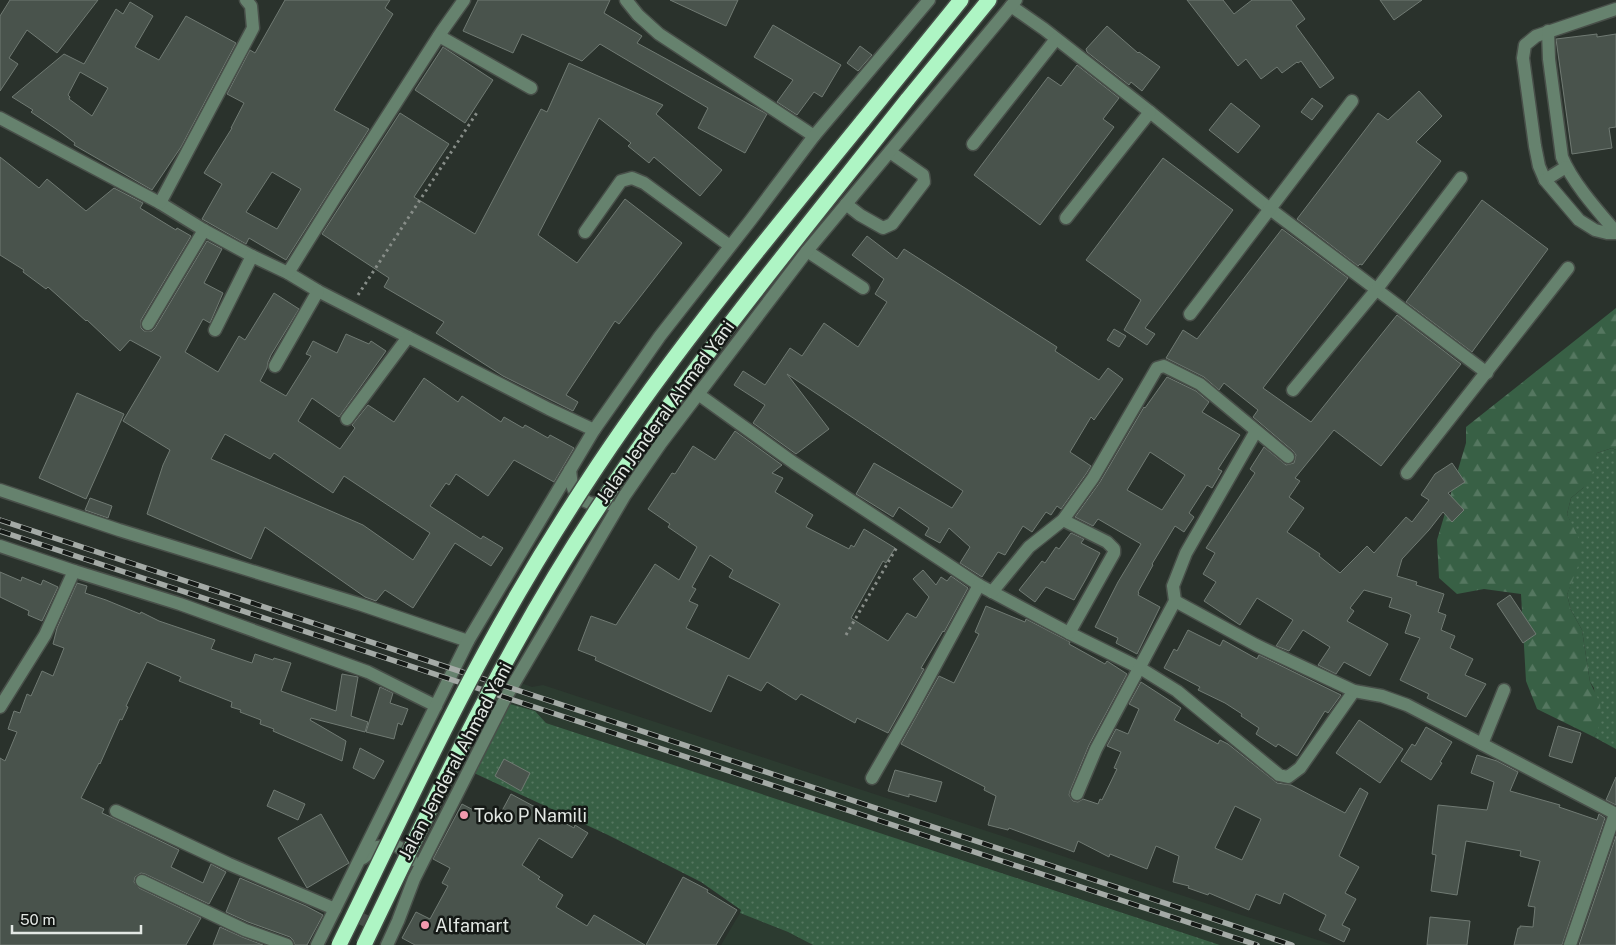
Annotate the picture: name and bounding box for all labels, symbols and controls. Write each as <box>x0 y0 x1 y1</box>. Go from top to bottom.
street label: Jalan Jenderal Ahmad Yani <box>592 317 738 507</box>
street label: Jalan Jenderal Ahmad Yani <box>394 659 516 863</box>
place label: Toko P Namili <box>474 805 587 826</box>
marker: Toko P Namili <box>458 809 470 821</box>
scale bar <box>12 902 141 934</box>
text: 50 m <box>20 911 55 928</box>
place label: Alfamart <box>435 915 509 936</box>
marker: Alfamart <box>419 919 431 931</box>

